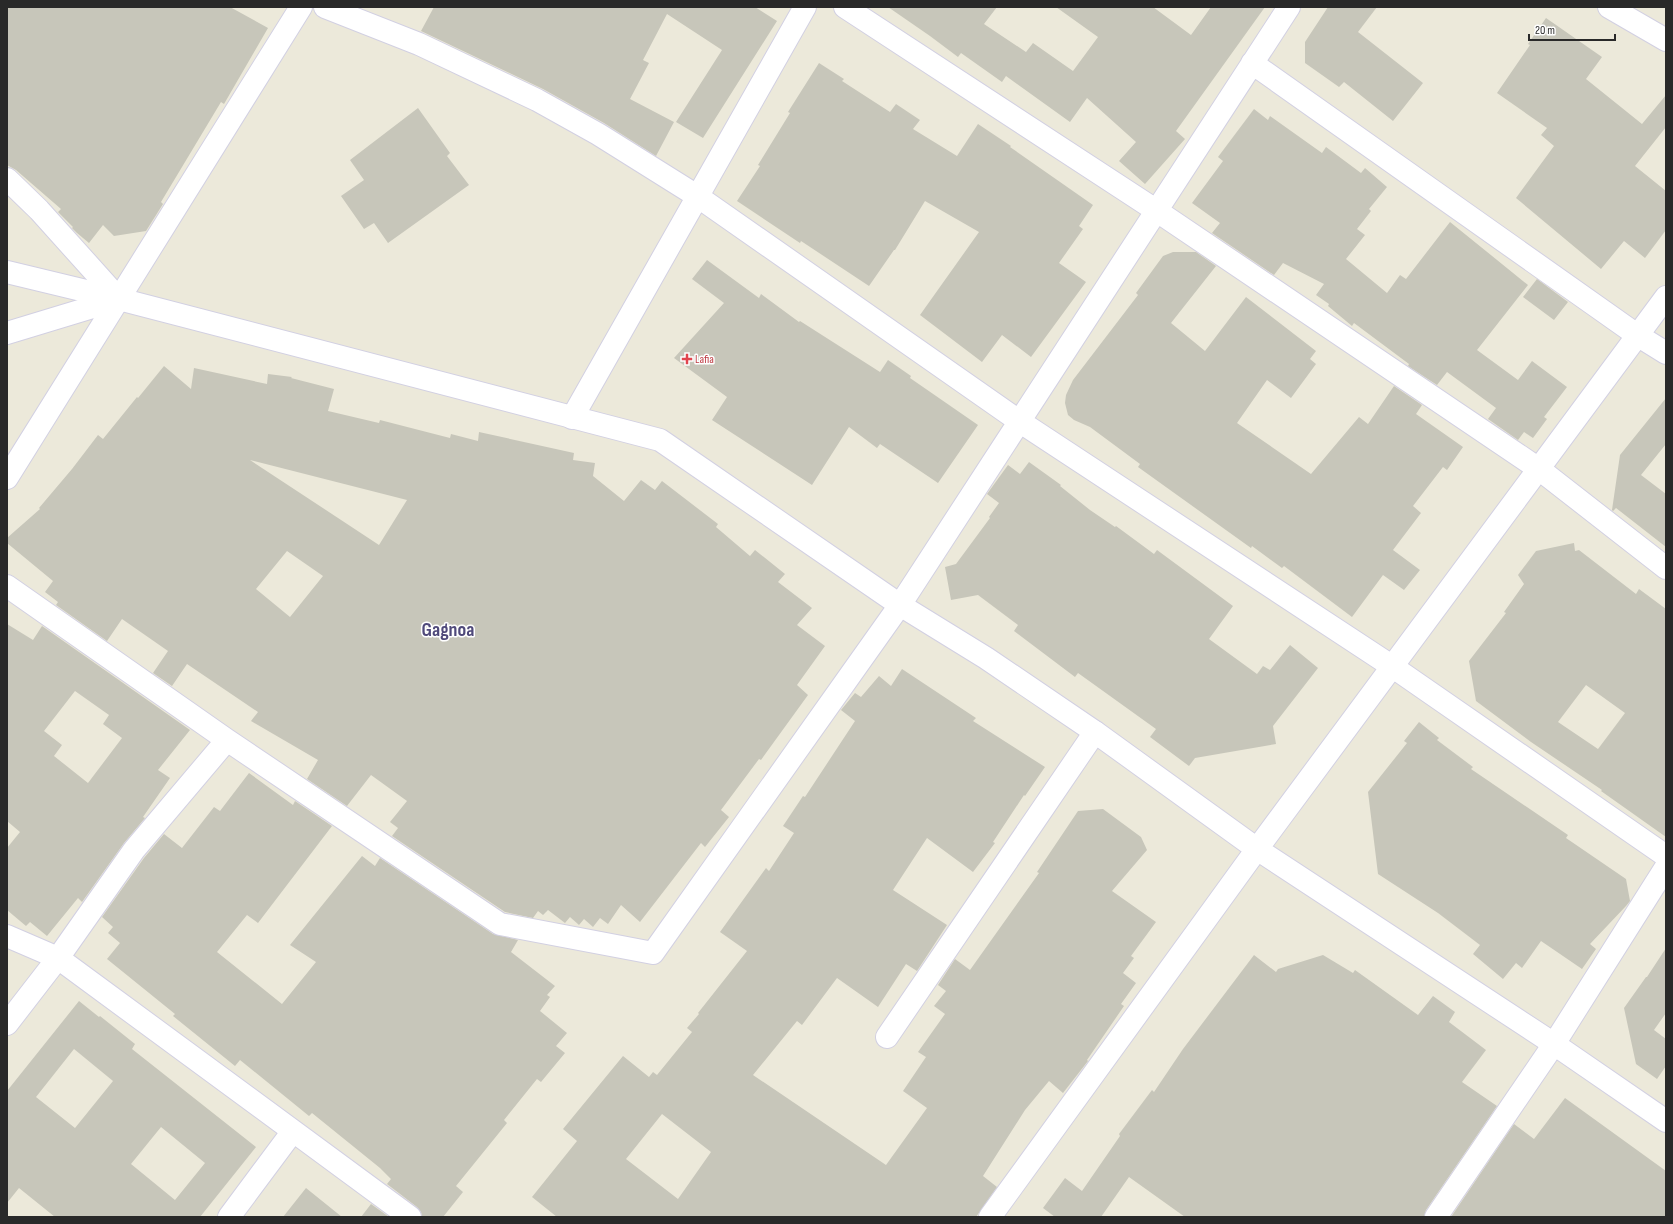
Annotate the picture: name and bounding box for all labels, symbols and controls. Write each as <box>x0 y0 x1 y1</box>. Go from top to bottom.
scale bar <box>1529 16 1615 42</box>
text: 20 m <box>1535 23 1555 38</box>
place label: Lafia <box>695 352 714 367</box>
marker: Lafia <box>682 354 692 364</box>
district label: Gagnoa <box>422 618 474 642</box>

